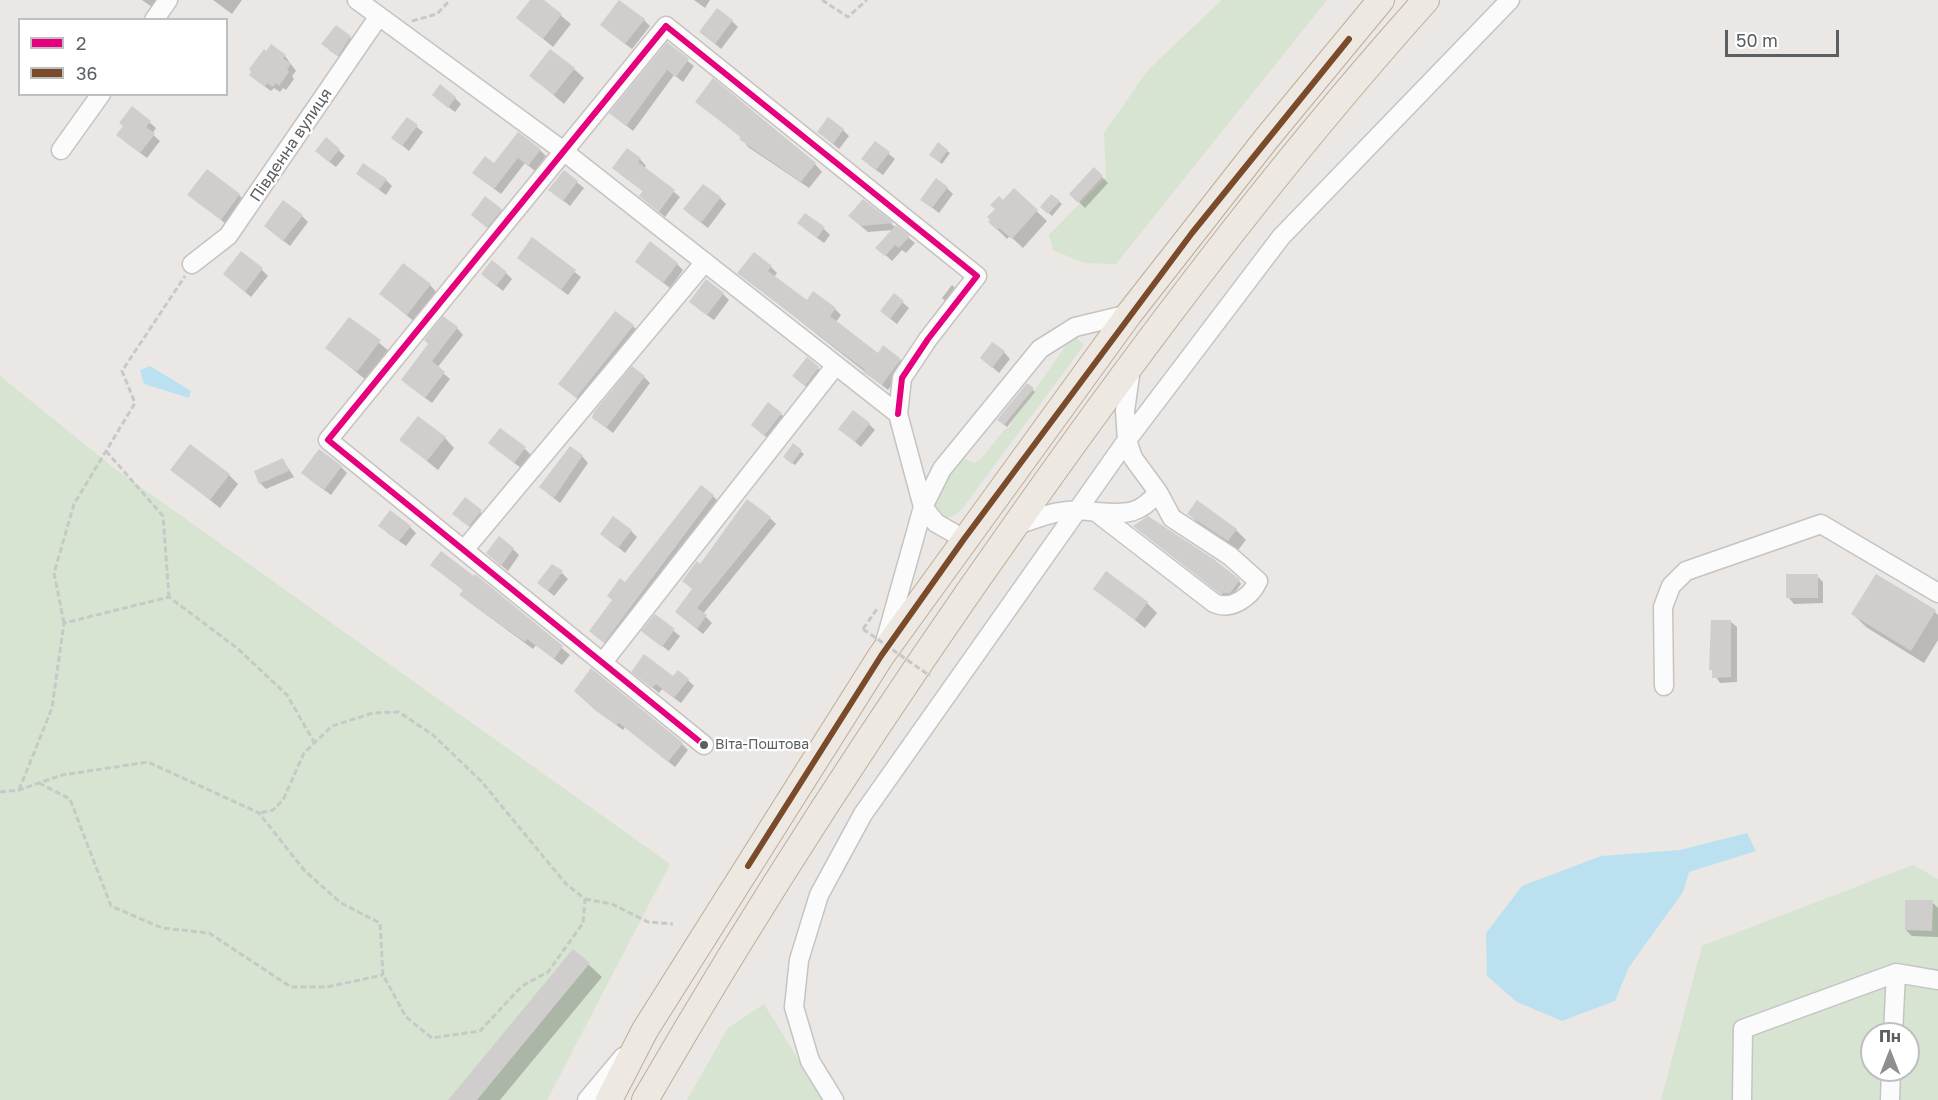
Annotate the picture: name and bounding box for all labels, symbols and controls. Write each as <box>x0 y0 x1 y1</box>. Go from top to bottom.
legend <box>18 18 228 96</box>
scale bar <box>1728 18 1842 56</box>
text: 50 m <box>1736 29 1778 51</box>
text: 2 <box>76 32 86 54</box>
text: 36 <box>76 62 97 84</box>
street label: Південна вулиця <box>246 85 336 205</box>
place label: Віта-Поштова <box>715 737 809 753</box>
marker: Віта-Поштова <box>698 739 710 751</box>
north arrow <box>1860 1022 1920 1082</box>
text: Пн <box>1879 1026 1901 1046</box>

